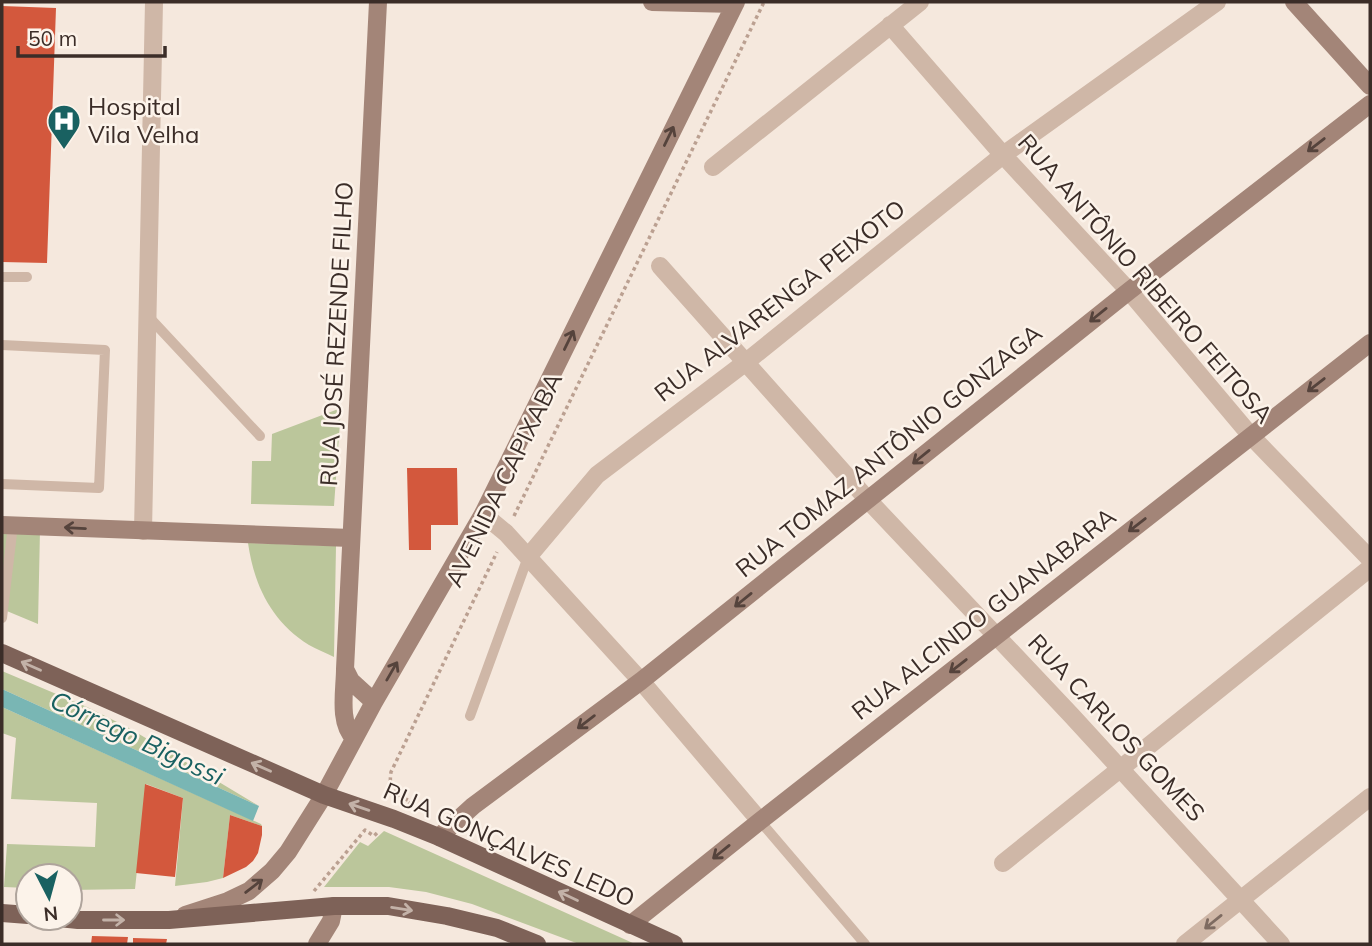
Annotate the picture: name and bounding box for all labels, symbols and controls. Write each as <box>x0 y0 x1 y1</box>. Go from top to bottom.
scale bar <box>18 14 164 58</box>
text: 50 m <box>28 25 77 51</box>
place label: Hospital Vila Velha <box>88 91 199 149</box>
hospital icon: Hospital Vila Velha <box>45 102 83 151</box>
one-way arrow <box>663 126 677 147</box>
street label: RUA ANTÔNIO RIBEIRO FEITOSA <box>1012 128 1280 429</box>
one-way arrow <box>1308 138 1326 153</box>
street label: RUA JOSÉ REZENDE FILHO <box>313 181 359 487</box>
street label: RUA ALVARENGA PEIXOTO <box>648 193 911 407</box>
one-way arrow <box>1089 307 1108 322</box>
street label: RUA TOMAZ ANTÔNIO GONZAGA <box>729 317 1048 583</box>
one-way arrow <box>562 330 576 351</box>
street label: AVENIDA CAPIXABA <box>438 367 568 592</box>
one-way arrow <box>1308 378 1326 393</box>
one-way arrow <box>912 450 930 465</box>
street label: RUA ALCINDO GUANABARA <box>845 501 1122 726</box>
one-way arrow <box>1129 518 1147 533</box>
one-way arrow <box>63 522 86 535</box>
one-way arrow <box>734 592 753 607</box>
street label: RUA CARLOS GOMES <box>1022 627 1211 827</box>
one-way arrow <box>949 658 968 673</box>
one-way arrow <box>21 659 42 672</box>
one-way arrow <box>385 661 399 681</box>
water label: Córrego Bigossi <box>45 683 230 793</box>
one-way arrow <box>577 714 596 729</box>
one-way arrow <box>251 760 273 773</box>
street label: RUA GONÇALVES LEDO <box>379 775 640 913</box>
one-way arrow <box>348 800 370 813</box>
one-way arrow <box>713 844 731 859</box>
north arrow <box>14 862 84 932</box>
one-way arrow <box>244 878 262 893</box>
one-way arrow <box>558 889 579 903</box>
text: N <box>42 901 59 927</box>
one-way arrow <box>390 903 413 916</box>
one-way arrow <box>102 913 125 927</box>
one-way arrow <box>1204 914 1222 929</box>

